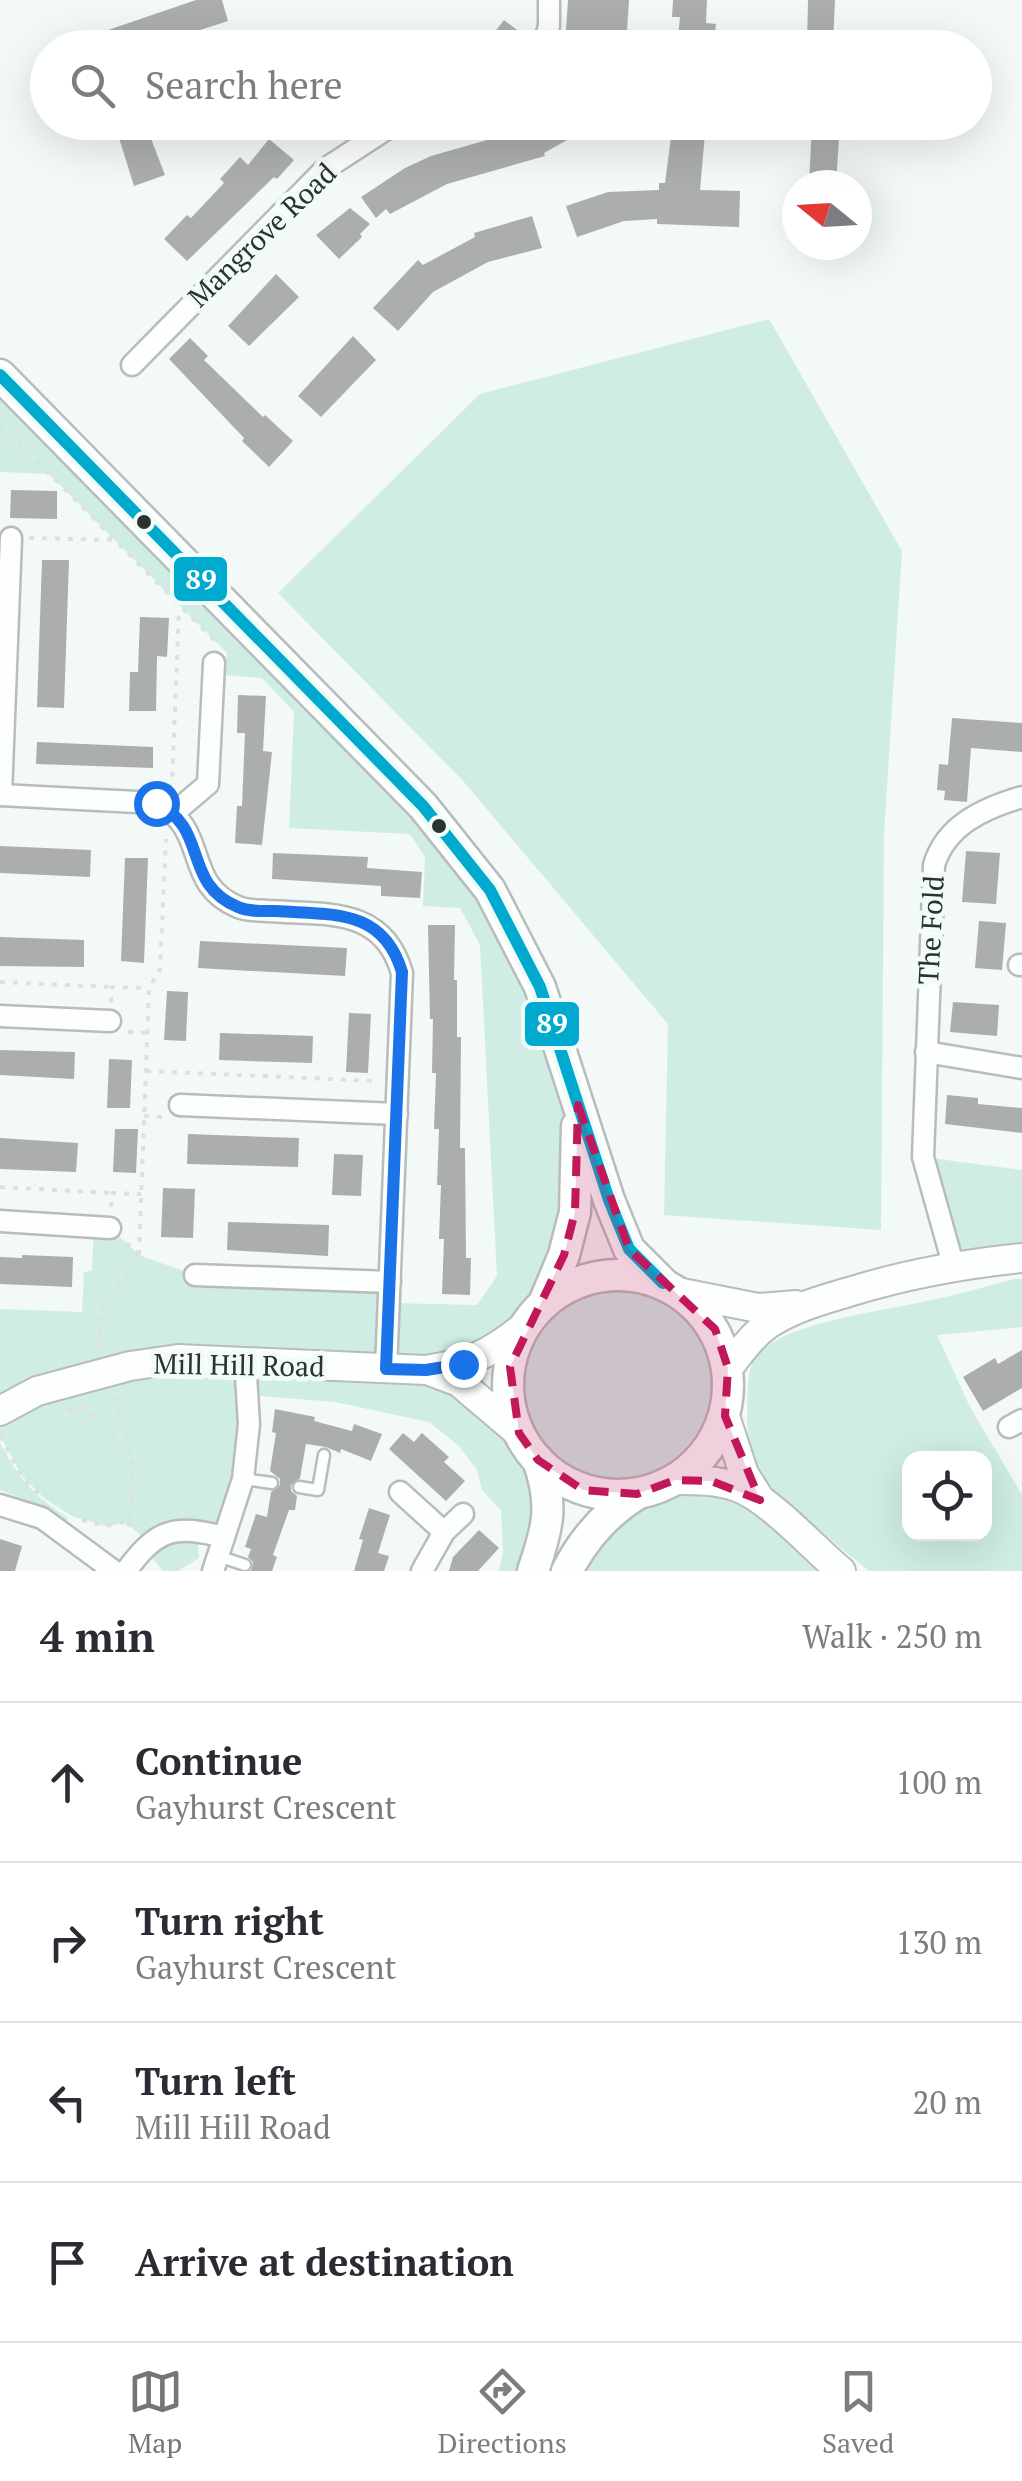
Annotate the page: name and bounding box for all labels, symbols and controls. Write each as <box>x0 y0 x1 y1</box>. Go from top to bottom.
search box <box>30 30 992 140</box>
icon: search <box>65 58 120 113</box>
text: Search here <box>145 60 343 110</box>
street label: Mangrove Road <box>180 154 344 315</box>
north arrow <box>782 170 872 260</box>
unlabelled marker <box>134 512 154 532</box>
line badge: 89 <box>172 555 229 603</box>
text: 89 <box>185 560 217 597</box>
route start <box>134 781 180 827</box>
unlabelled marker <box>429 816 449 836</box>
street label: The Fold <box>909 874 952 986</box>
line badge: 89 <box>523 1000 581 1048</box>
text: 89 <box>536 1004 568 1041</box>
route end <box>441 1342 487 1388</box>
street label: Mill Hill Road <box>153 1345 325 1384</box>
map controls <box>902 1451 992 1541</box>
button: locate <box>902 1451 992 1541</box>
text: 4 min <box>40 1608 155 1664</box>
text: Walk · 250 m <box>802 1615 982 1657</box>
text: Continue <box>135 1736 302 1786</box>
icon: ahead <box>40 1755 95 1810</box>
text: 100 m <box>895 1761 982 1803</box>
text: Gayhurst Crescent <box>135 1786 396 1828</box>
text: Turn right <box>135 1896 324 1946</box>
icon: right <box>40 1915 95 1970</box>
text: 130 m <box>895 1921 982 1963</box>
text: Gayhurst Crescent <box>135 1946 396 1988</box>
text: Turn left <box>135 2056 296 2106</box>
icon: left <box>40 2075 95 2130</box>
text: 20 m <box>912 2081 982 2123</box>
text: Mill Hill Road <box>135 2106 331 2148</box>
icon: arrive <box>40 2235 95 2290</box>
text: Arrive at destination <box>135 2237 514 2287</box>
tab: Map <box>128 2364 183 2461</box>
tab: Directions <box>438 2364 567 2461</box>
tab: Saved <box>822 2364 894 2461</box>

